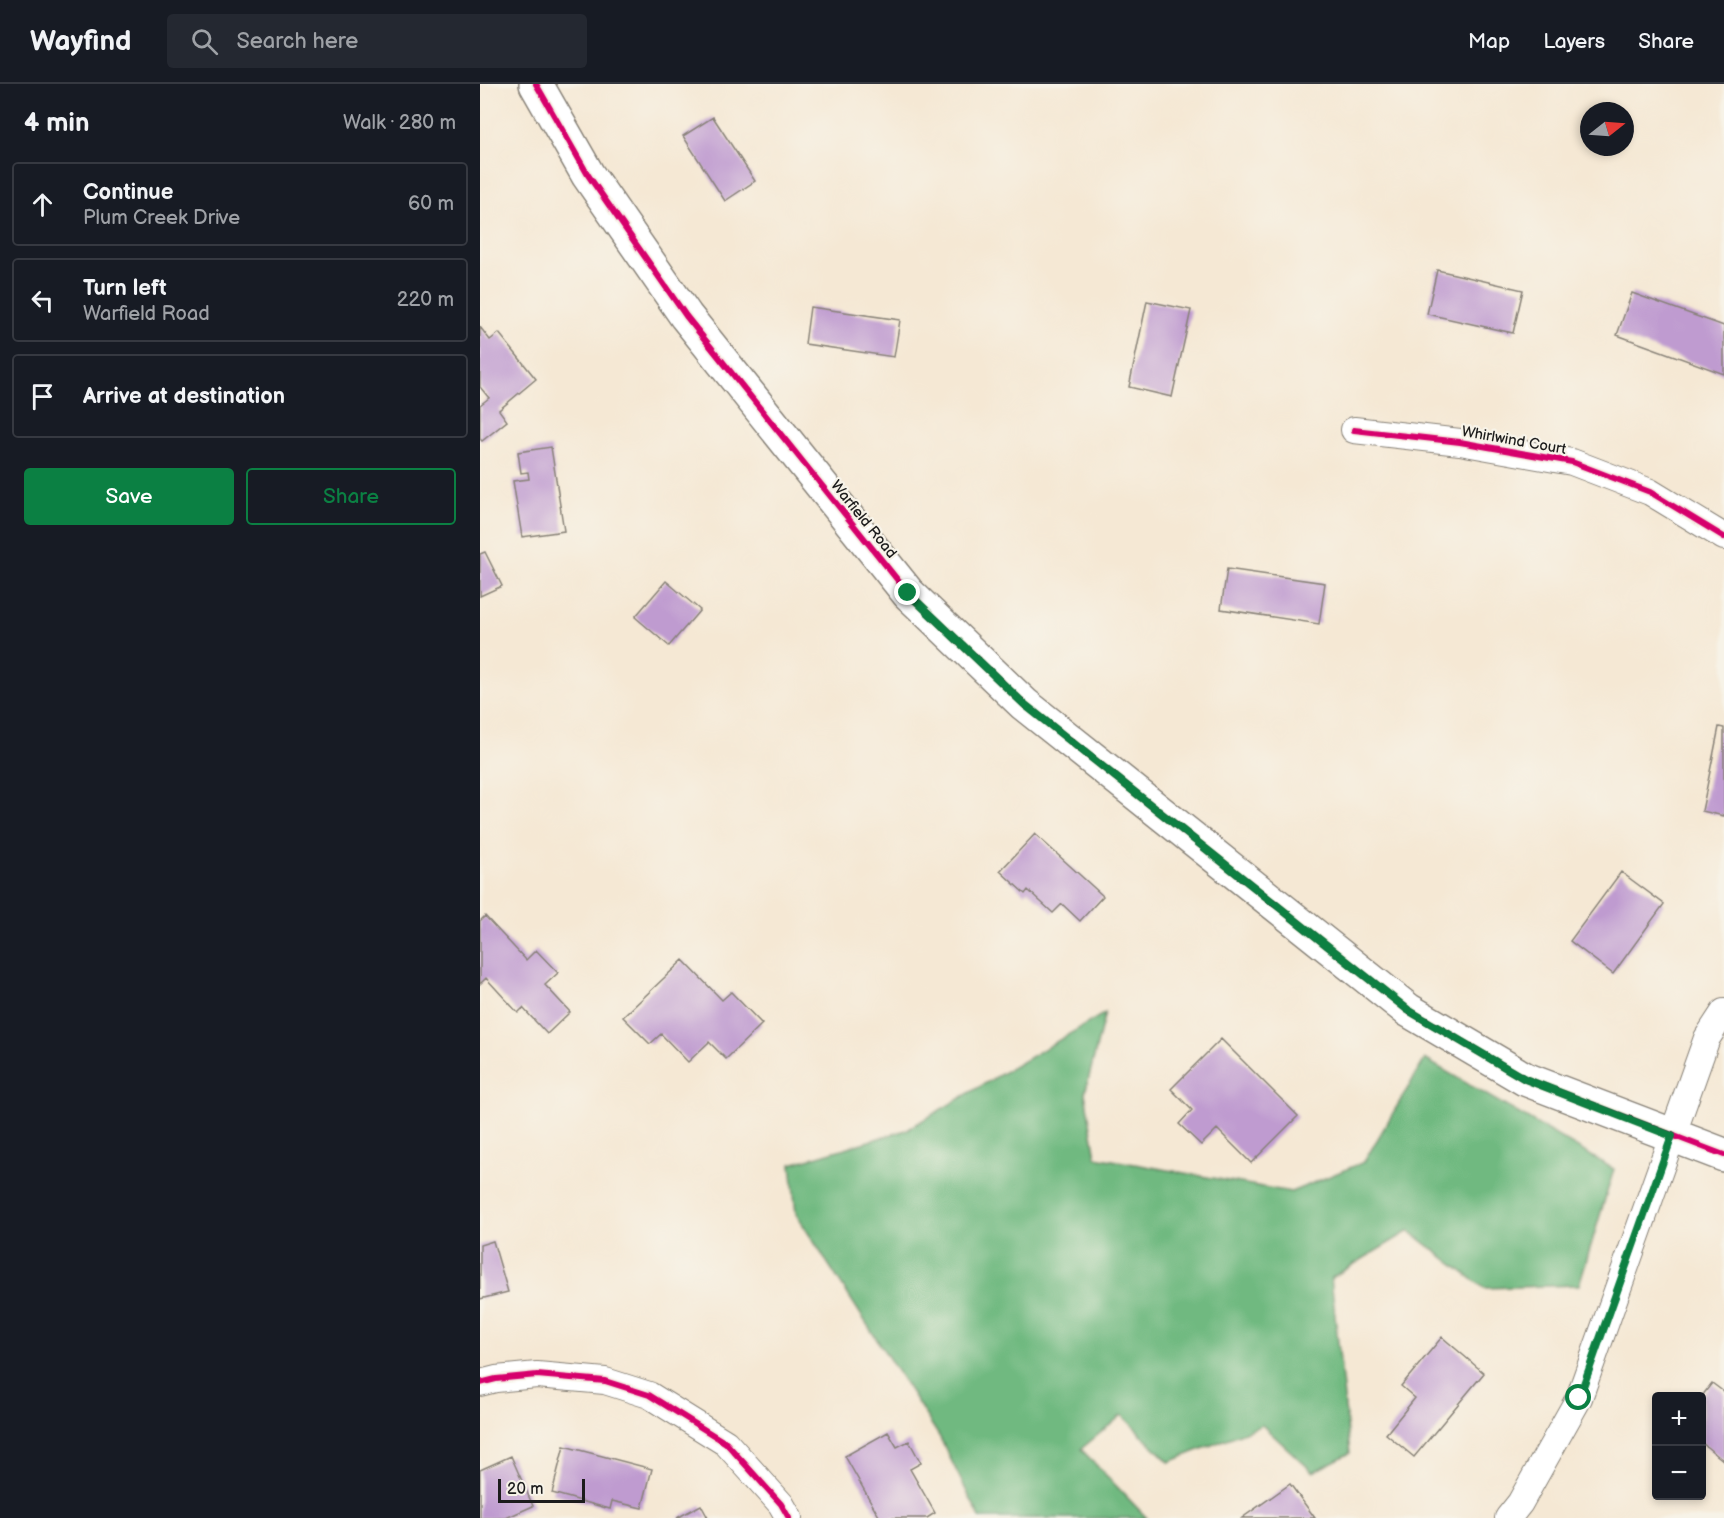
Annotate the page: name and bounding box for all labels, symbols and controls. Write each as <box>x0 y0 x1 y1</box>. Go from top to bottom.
search box <box>167 14 587 68</box>
text: Wayfind <box>30 25 131 58</box>
icon: search <box>188 25 221 58</box>
text: Search here <box>236 28 358 55</box>
text: Map <box>1468 29 1510 54</box>
text: Layers <box>1543 29 1605 54</box>
text: Share <box>1638 29 1694 54</box>
north arrow <box>1580 102 1634 156</box>
text: 4 min <box>24 108 89 139</box>
text: Walk · 280 m <box>343 111 456 135</box>
text: Continue <box>83 179 173 206</box>
icon: ahead <box>26 188 59 221</box>
text: 60 m <box>408 192 454 216</box>
text: Plum Creek Drive <box>83 206 240 230</box>
text: Turn left <box>83 275 167 302</box>
icon: left <box>26 284 59 317</box>
text: 220 m <box>397 288 454 312</box>
text: Warfield Road <box>83 302 210 326</box>
icon: arrive <box>26 380 59 413</box>
text: Arrive at destination <box>83 383 285 410</box>
street label: Whirlwind Court <box>1460 422 1568 459</box>
button: Save <box>24 468 234 525</box>
button: Share <box>246 468 456 525</box>
street label: Warfield Road <box>826 476 901 562</box>
route end <box>894 579 920 605</box>
route start <box>1565 1384 1591 1410</box>
map controls <box>1652 1392 1706 1500</box>
button: + <box>1652 1392 1706 1446</box>
button: − <box>1652 1446 1706 1500</box>
scale bar <box>498 1476 585 1504</box>
text: 20 m <box>507 1480 543 1499</box>

